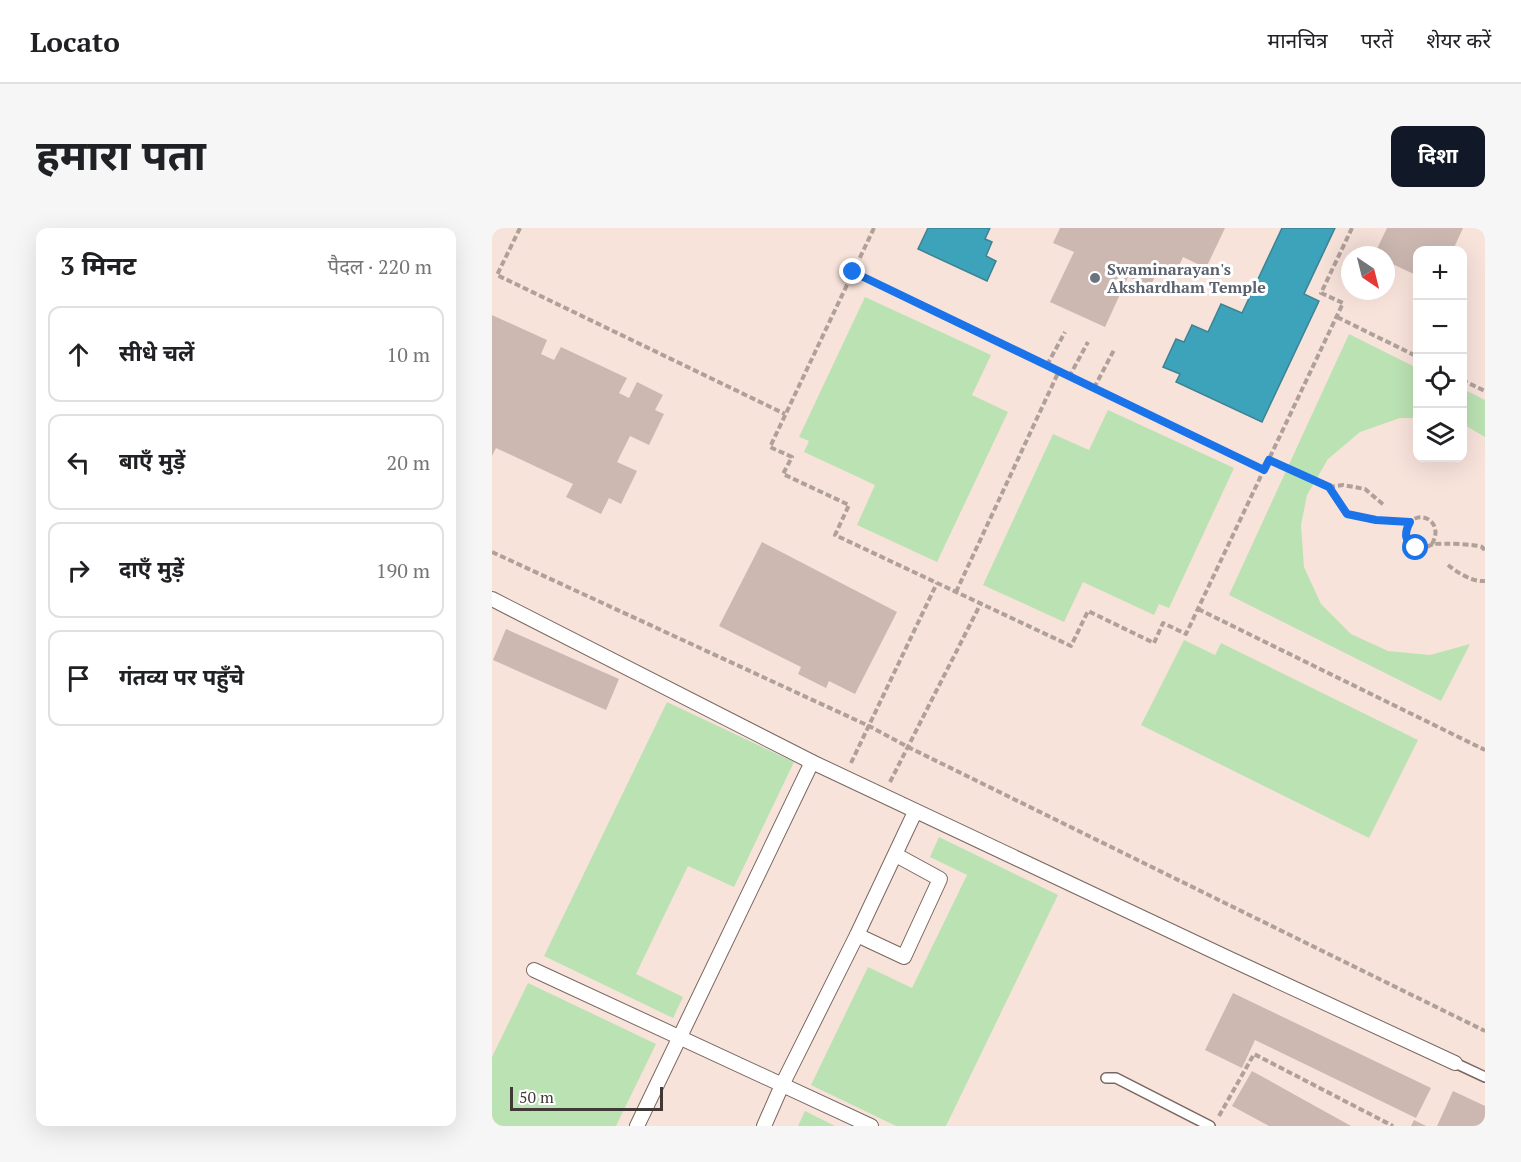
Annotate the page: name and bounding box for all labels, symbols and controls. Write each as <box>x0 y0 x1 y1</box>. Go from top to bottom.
text: Locato <box>30 23 120 60</box>
text: मानचित्र <box>1268 26 1328 54</box>
text: परतें <box>1361 26 1393 54</box>
text: शेयर करें <box>1426 26 1491 54</box>
text: हमारा पता <box>36 126 206 182</box>
button: दिशा <box>1391 126 1485 187</box>
north arrow <box>1341 246 1395 300</box>
map controls <box>1413 246 1467 462</box>
button: + <box>1413 246 1467 300</box>
text: 3 मिनट <box>60 248 136 282</box>
text: पैदल · 220 m <box>328 253 432 280</box>
route end <box>839 258 865 284</box>
place label: Swaminarayan's Akshardham Temple <box>1107 258 1266 298</box>
marker: Swaminarayan's Akshardham Temple <box>1088 271 1102 285</box>
button: − <box>1413 300 1467 354</box>
icon: ahead <box>62 338 95 371</box>
text: सीधे चलें <box>119 338 194 367</box>
text: 10 m <box>387 341 430 368</box>
button: locate <box>1413 354 1467 408</box>
button: layers <box>1413 408 1467 462</box>
icon: left <box>62 446 95 479</box>
text: बाएँ मुड़ें <box>119 446 185 475</box>
text: 20 m <box>387 449 430 476</box>
route start <box>1402 534 1428 560</box>
icon: right <box>62 554 95 587</box>
text: दाएँ मुड़ें <box>119 554 184 583</box>
text: 190 m <box>376 557 430 584</box>
icon: arrive <box>62 662 95 695</box>
text: गंतव्य पर पहुँचे <box>119 662 244 691</box>
scale bar <box>510 1084 663 1112</box>
text: 50 m <box>519 1086 554 1108</box>

